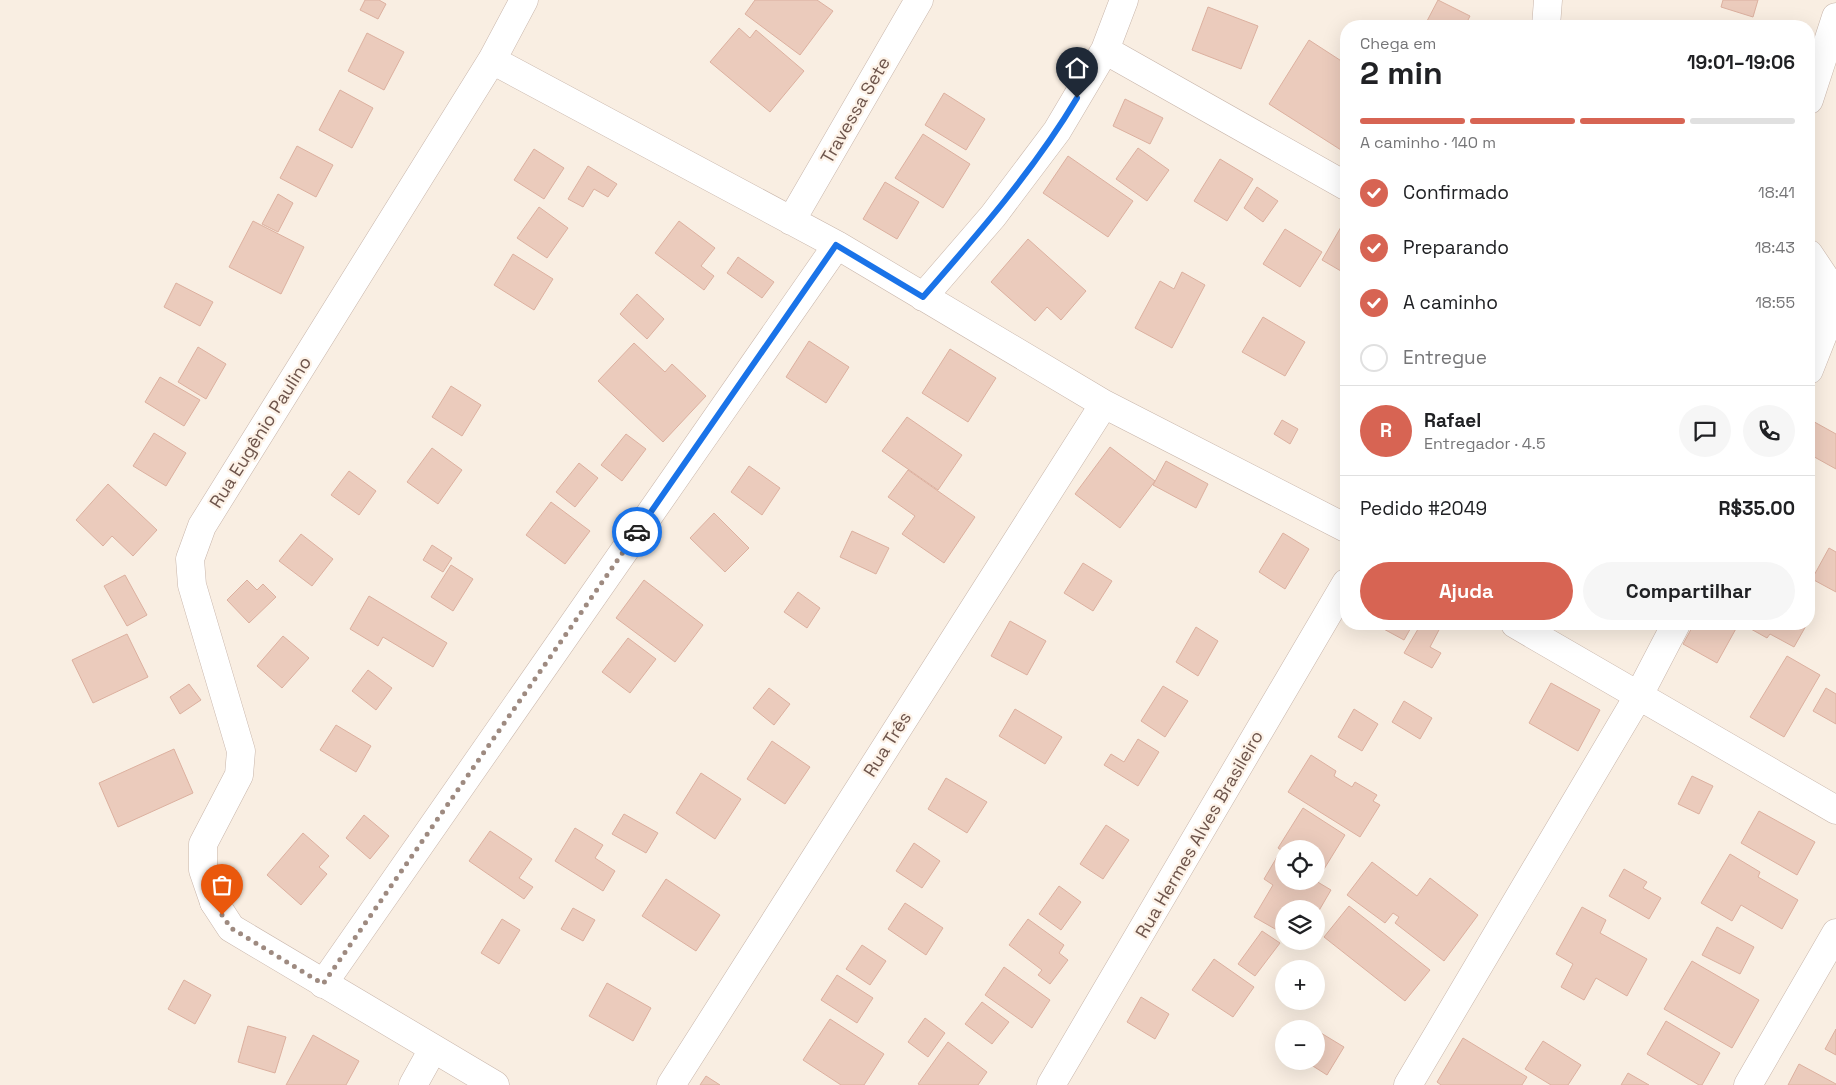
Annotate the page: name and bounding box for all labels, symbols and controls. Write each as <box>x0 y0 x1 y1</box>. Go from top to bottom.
text: Chega em <box>1360 33 1436 54</box>
pin <box>1056 47 1098 98</box>
text: 19:01–19:06 <box>1687 50 1795 75</box>
street label: Travessa Sete <box>815 53 895 167</box>
text: 2 min <box>1360 53 1443 93</box>
icon: home <box>1063 54 1091 82</box>
text: A caminho · 140 m <box>1360 132 1496 153</box>
icon: check <box>1360 179 1388 207</box>
text: Confirmado <box>1403 180 1509 205</box>
text: 18:41 <box>1758 182 1795 203</box>
icon: check <box>1360 234 1388 262</box>
text: Preparando <box>1403 235 1509 260</box>
text: 18:43 <box>1755 237 1795 258</box>
icon: check <box>1360 289 1388 317</box>
text: A caminho <box>1403 290 1498 315</box>
text: 18:55 <box>1755 292 1795 313</box>
text: Entregue <box>1403 345 1487 370</box>
street label: Rua Eugênio Paulino <box>204 352 316 512</box>
button: chat <box>1679 405 1731 457</box>
button: phone <box>1743 405 1795 457</box>
text: Rafael <box>1424 408 1481 433</box>
text: R <box>1380 418 1392 443</box>
text: Entregador · 4.5 <box>1424 433 1546 454</box>
text: Pedido #2049 <box>1360 496 1487 521</box>
text: R$35.00 <box>1718 496 1795 521</box>
courier <box>612 507 662 557</box>
icon: car <box>623 518 651 546</box>
button: Ajuda <box>1360 562 1573 620</box>
button: Compartilhar <box>1583 562 1795 620</box>
street label: Rua Três <box>858 707 916 781</box>
street label: Rua Hermes Alves Brasileiro <box>1130 726 1268 942</box>
map controls <box>1275 840 1325 1070</box>
button: locate <box>1275 840 1325 890</box>
pin <box>201 864 243 915</box>
icon: bag <box>208 871 236 899</box>
button: layers <box>1275 900 1325 950</box>
button: + <box>1275 960 1325 1010</box>
button: − <box>1275 1020 1325 1070</box>

